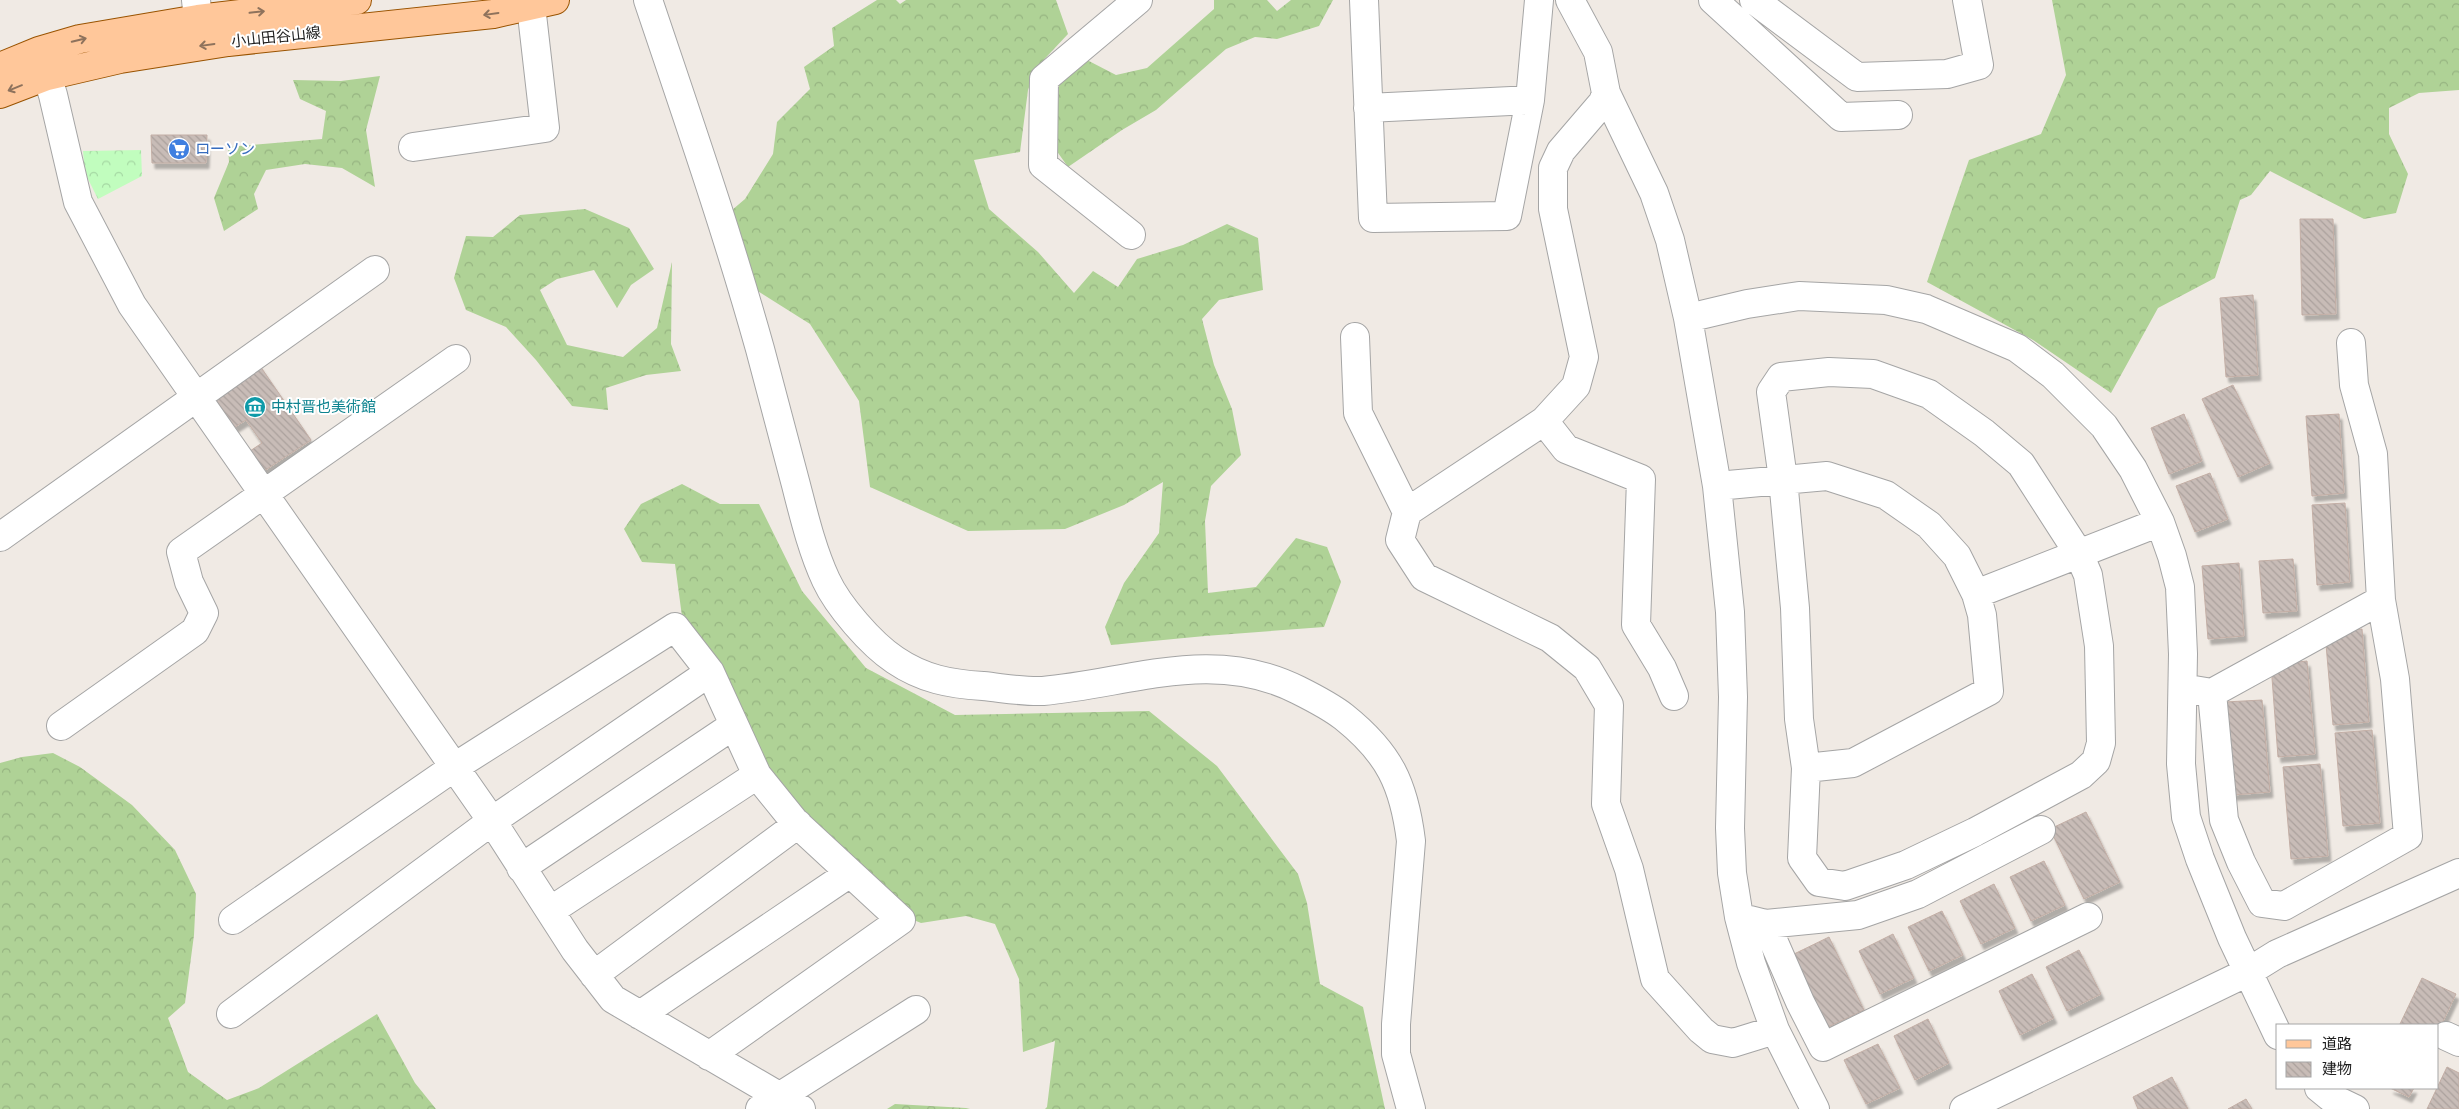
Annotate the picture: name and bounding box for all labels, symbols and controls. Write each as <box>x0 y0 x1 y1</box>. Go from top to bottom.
one-way arrow <box>248 8 264 17</box>
one-way arrow <box>483 10 499 20</box>
street label: 小山田谷山線 <box>230 23 322 51</box>
one-way arrow <box>70 35 86 44</box>
one-way arrow <box>200 40 216 50</box>
one-way arrow <box>8 84 23 93</box>
supermarket icon: ローソン <box>167 137 191 161</box>
place label: ローソン <box>195 140 255 158</box>
museum icon: 中村晋也美術館 <box>243 395 267 419</box>
place label: 中村晋也美術館 <box>271 398 376 416</box>
legend <box>2276 1024 2439 1089</box>
text: 道路 <box>2322 1035 2352 1053</box>
text: 建物 <box>2322 1060 2352 1078</box>

